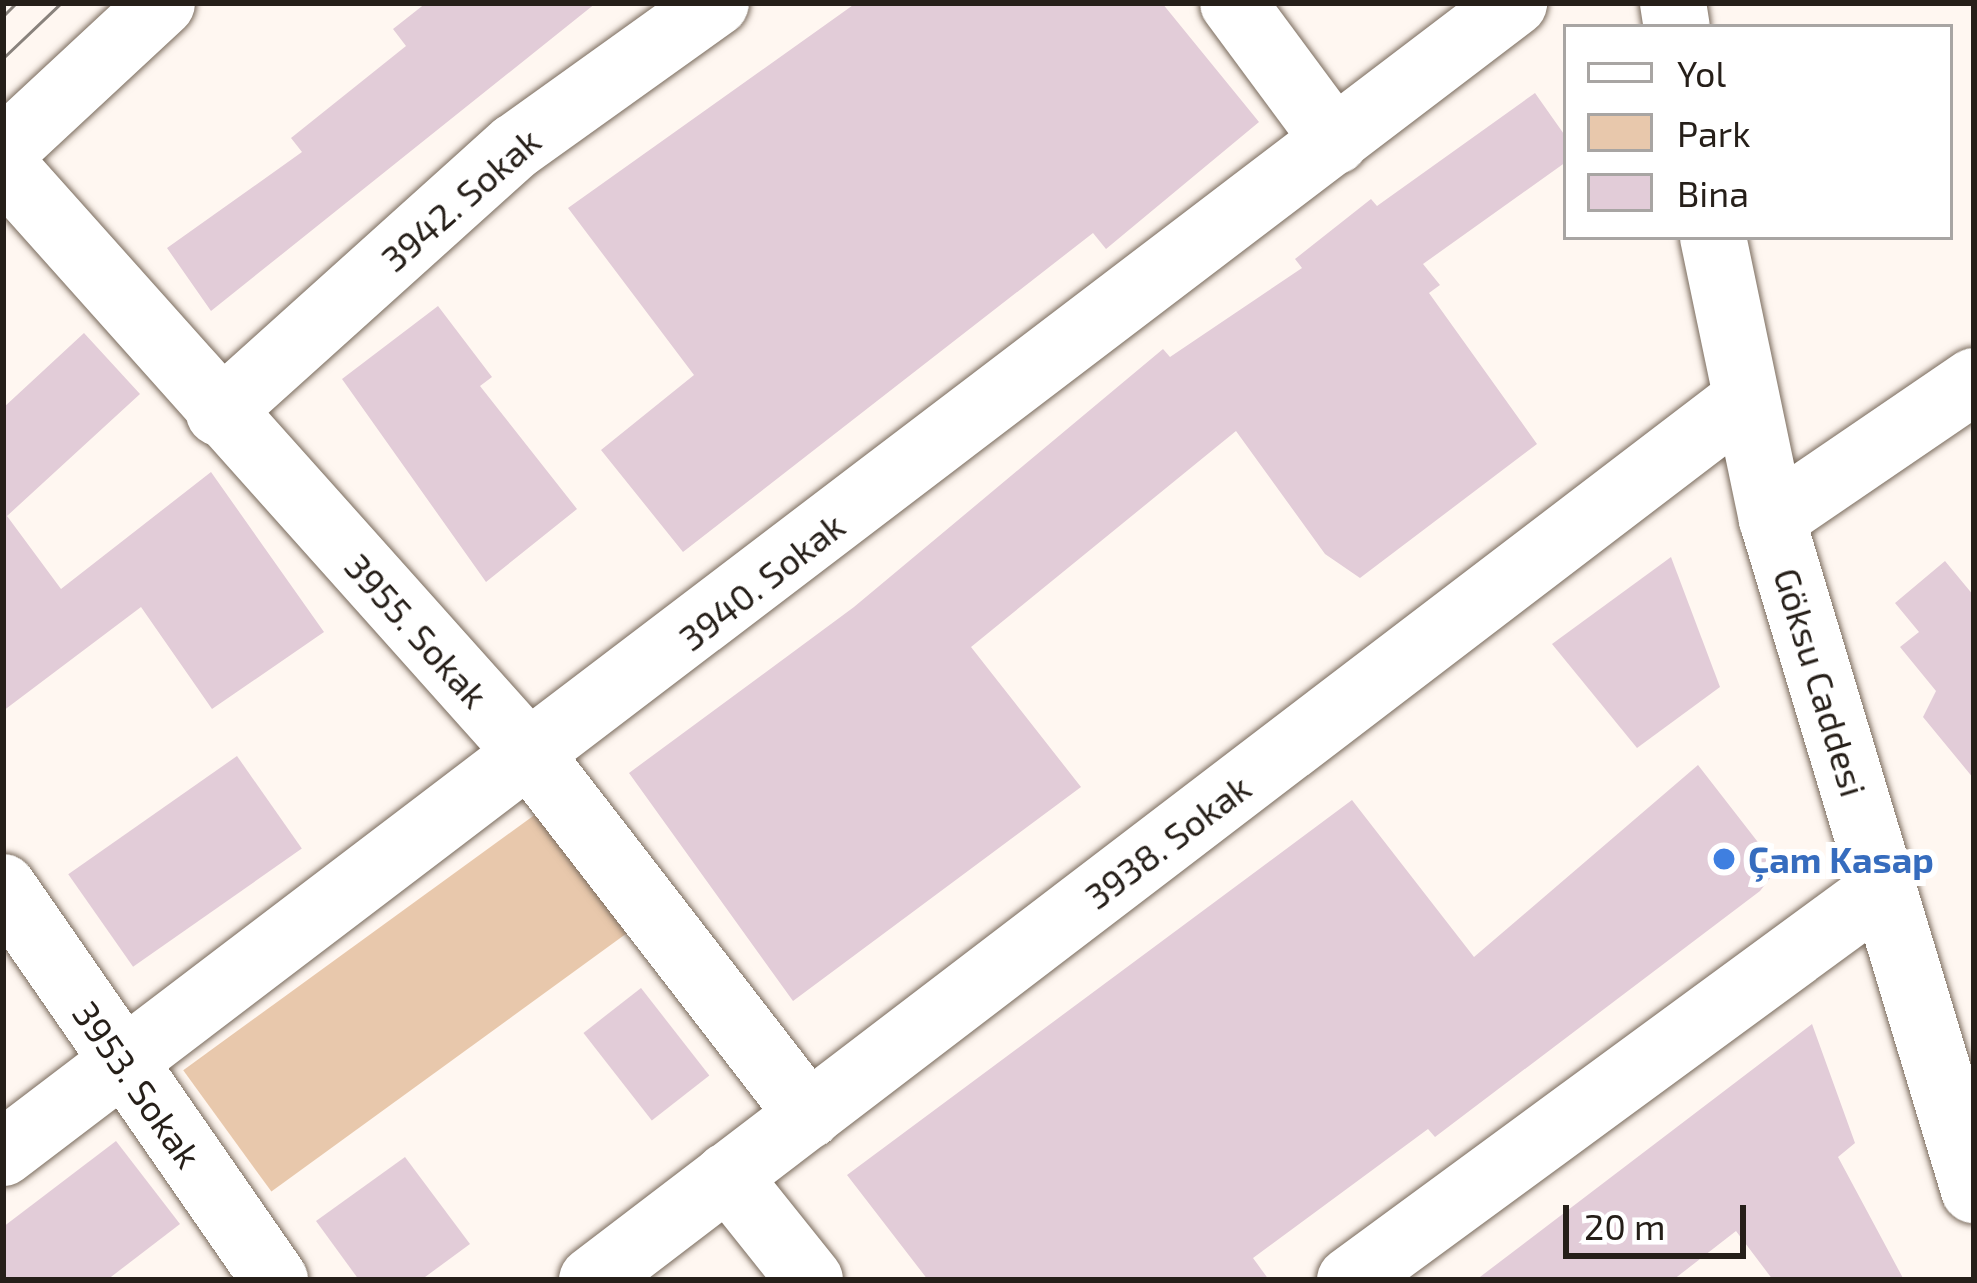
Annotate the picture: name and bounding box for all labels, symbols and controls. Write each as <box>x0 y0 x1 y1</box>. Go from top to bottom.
legend <box>1563 24 1953 240</box>
text: Yol <box>1677 51 1726 94</box>
text: Park <box>1677 111 1751 154</box>
street label: 3942. Sokak <box>372 118 548 280</box>
text: Bina <box>1677 171 1749 214</box>
street label: 3940. Sokak <box>670 503 852 659</box>
street label: 3955. Sokak <box>337 544 497 716</box>
street label: Göksu Caddesi <box>1766 563 1876 801</box>
street label: 3938. Sokak <box>1076 765 1258 917</box>
place label: Çam Kasap <box>1748 837 1934 881</box>
marker: Çam Kasap <box>1711 846 1737 872</box>
street label: 3953. Sokak <box>65 992 211 1176</box>
scale bar <box>1569 1181 1752 1255</box>
text: 20 m <box>1584 1204 1666 1247</box>

